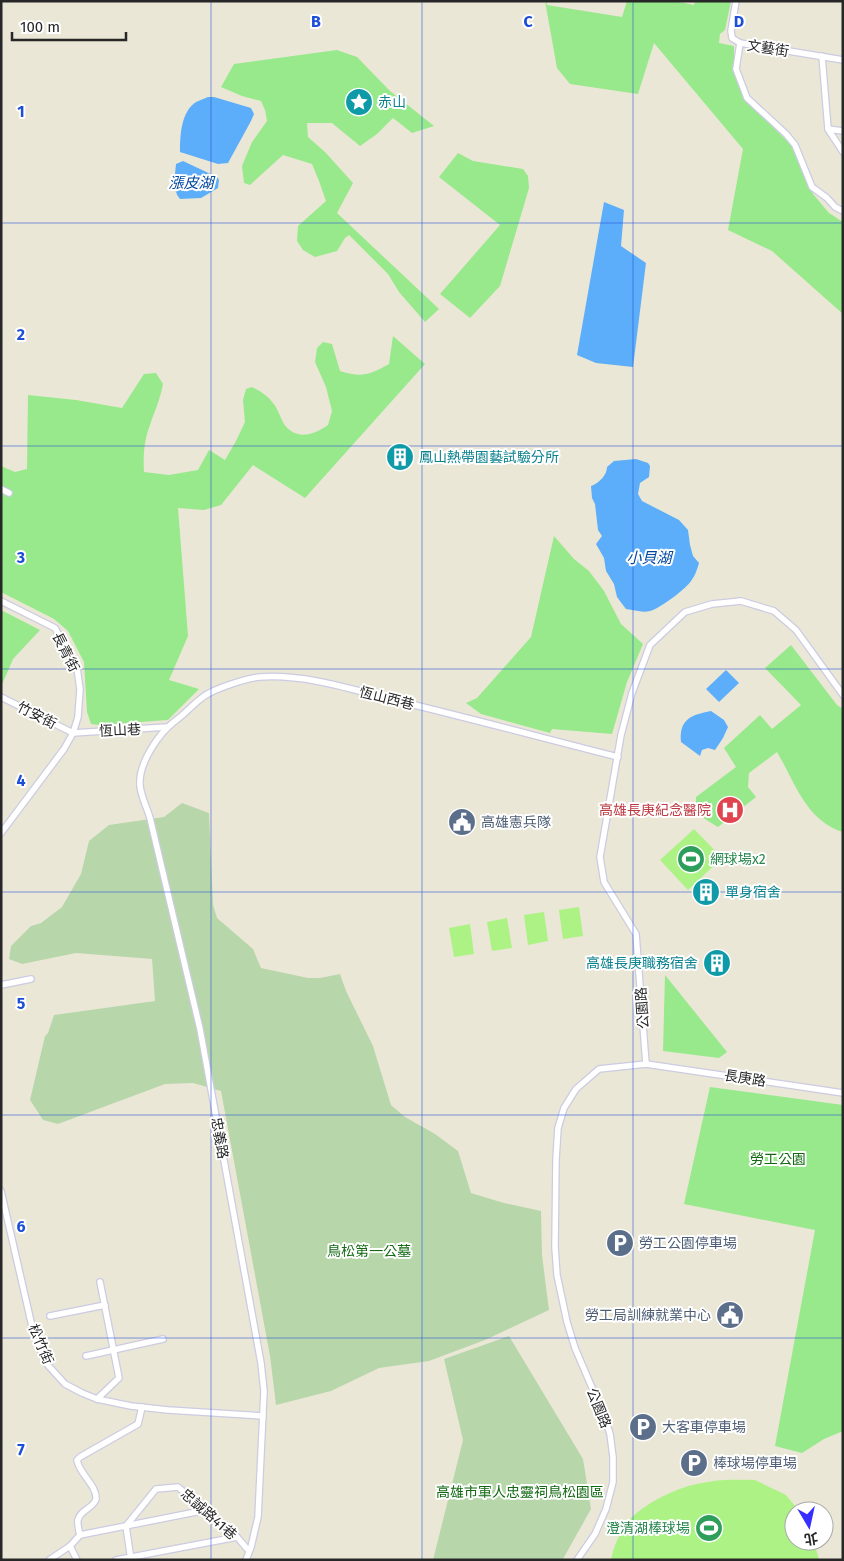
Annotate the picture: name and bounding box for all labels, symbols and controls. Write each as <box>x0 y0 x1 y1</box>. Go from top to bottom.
scale bar <box>12 10 126 42</box>
text: B <box>311 12 321 31</box>
text: C <box>523 12 533 31</box>
text: D <box>734 12 744 31</box>
text: 100 m <box>20 18 60 36</box>
street label: 文藝街 <box>746 37 790 60</box>
place icon: 赤山 <box>344 87 374 117</box>
place label: 赤山 <box>378 94 406 111</box>
text: 1 <box>17 102 25 121</box>
water label: 漲皮湖 <box>168 174 215 192</box>
text: 2 <box>17 325 25 344</box>
building icon: 鳳山熱帶園藝試驗分所 <box>385 442 415 472</box>
place label: 鳳山熱帶園藝試驗分所 <box>419 449 559 466</box>
text: 3 <box>16 548 25 567</box>
water label: 小貝湖 <box>626 549 673 567</box>
street label: 長青街 <box>48 630 83 675</box>
street label: 恆山西巷 <box>358 683 416 714</box>
street label: 竹安街 <box>14 698 59 733</box>
street label: 恆山巷 <box>99 721 141 740</box>
text: 4 <box>16 771 26 790</box>
hospital icon: 高雄長庚紀念醫院 <box>715 795 745 825</box>
place label: 高雄長庚紀念醫院 <box>599 802 711 819</box>
public building icon: 高雄憲兵隊 <box>447 807 477 837</box>
place label: 高雄憲兵隊 <box>481 814 551 831</box>
sports icon: 網球場x2 <box>676 844 706 874</box>
place label: 網球場x2 <box>710 851 766 868</box>
building icon: 單身宿舍 <box>691 877 721 907</box>
place label: 單身宿舍 <box>725 884 781 901</box>
building icon: 高雄長庚職務宿舍 <box>702 948 732 978</box>
place label: 高雄長庚職務宿舍 <box>586 955 698 972</box>
street label: 公園路 <box>633 986 652 1030</box>
text: 5 <box>17 994 26 1013</box>
street label: 長庚路 <box>723 1067 767 1090</box>
street label: 忠義路 <box>207 1116 232 1160</box>
park label: 勞工公園 <box>750 1151 806 1168</box>
text: 6 <box>16 1217 26 1236</box>
parking icon: 勞工公園停車場 <box>605 1228 635 1258</box>
place label: 勞工公園停車場 <box>639 1235 737 1252</box>
park label: 鳥松第一公墓 <box>327 1243 411 1260</box>
public building icon: 勞工局訓練就業中心 <box>715 1300 745 1330</box>
place label: 勞工局訓練就業中心 <box>585 1307 711 1324</box>
street label: 松竹街 <box>25 1322 57 1367</box>
street label: 公園路 <box>583 1386 614 1431</box>
parking icon: 大客車停車場 <box>628 1412 658 1442</box>
place label: 大客車停車場 <box>662 1419 746 1436</box>
text: 7 <box>17 1440 25 1459</box>
parking icon: 棒球場停車場 <box>679 1448 709 1478</box>
place label: 棒球場停車場 <box>713 1455 797 1472</box>
park label: 高雄市軍人忠靈祠鳥松園區 <box>436 1484 604 1501</box>
street label: 忠誠路41巷 <box>177 1485 240 1543</box>
north arrow <box>784 1501 834 1551</box>
sports icon: 澄清湖棒球場 <box>694 1513 724 1543</box>
place label: 澄清湖棒球場 <box>606 1520 690 1537</box>
text: 北 <box>803 1529 819 1548</box>

